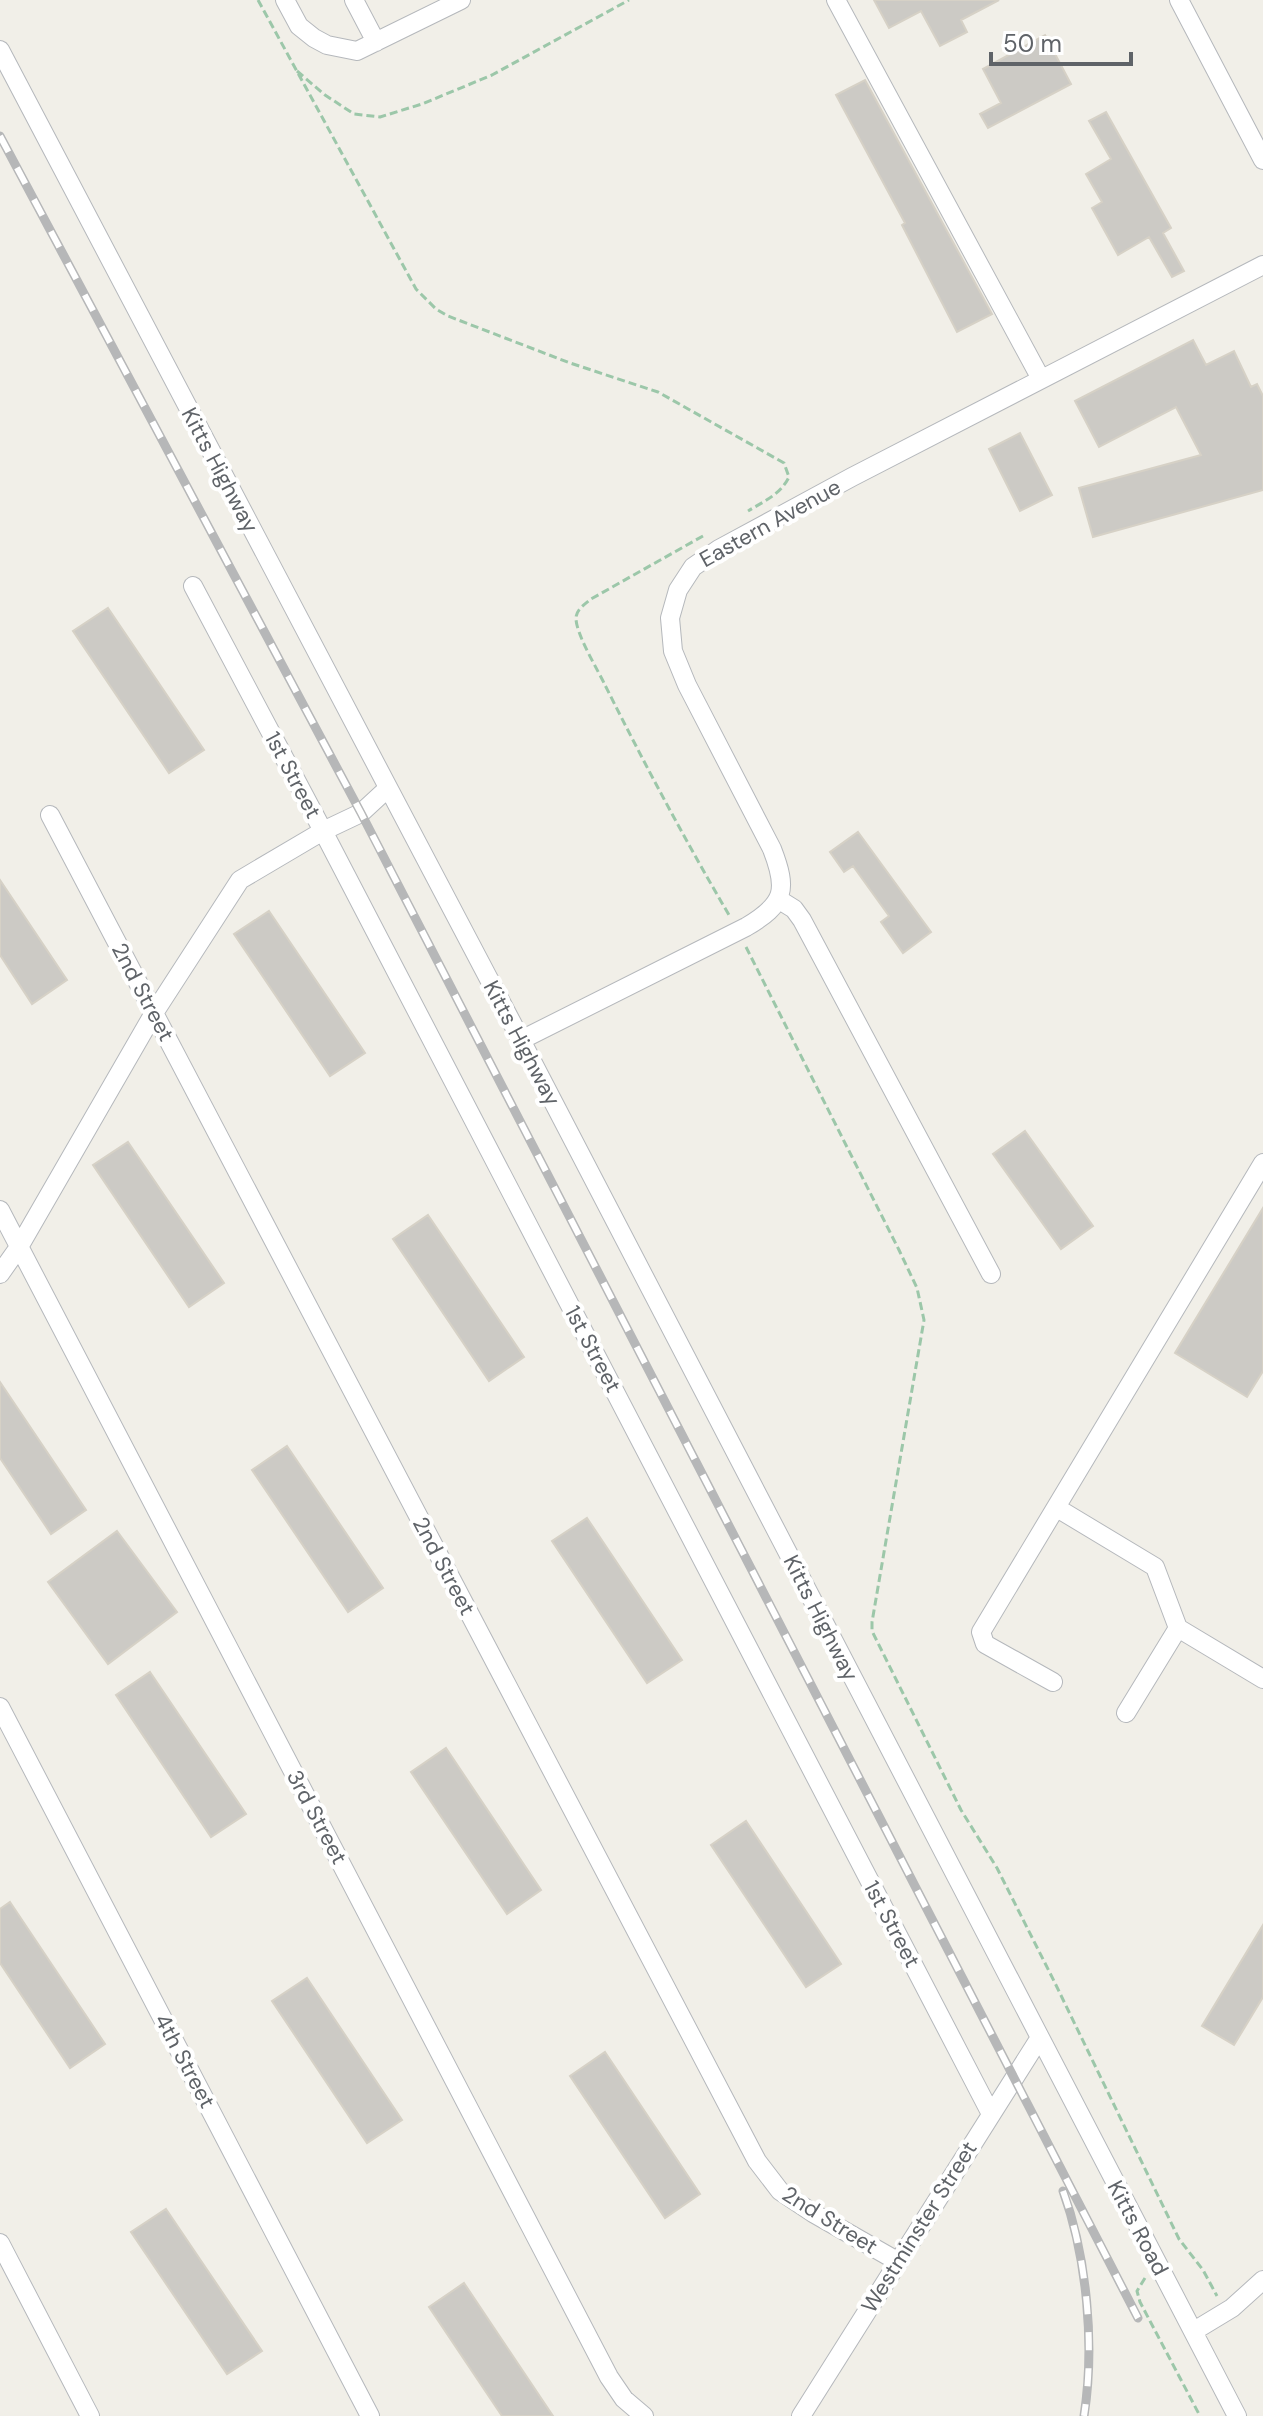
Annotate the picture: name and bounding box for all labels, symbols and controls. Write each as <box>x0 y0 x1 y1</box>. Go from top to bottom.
scale bar <box>991 16 1131 66</box>
text: 50 m <box>1003 28 1062 59</box>
street label: Kitts Highway <box>175 402 265 538</box>
street label: Eastern Avenue <box>694 472 846 574</box>
street label: 1st Street <box>258 727 328 823</box>
street label: 2nd Street <box>105 938 181 1046</box>
street label: Kitts Highway <box>477 975 567 1111</box>
street label: 1st Street <box>558 1301 628 1397</box>
street label: 2nd Street <box>406 1512 482 1620</box>
street label: Kitts Highway <box>777 1550 865 1686</box>
street label: 3rd Street <box>280 1765 354 1869</box>
street label: 1st Street <box>857 1876 927 1972</box>
street label: 4th Street <box>148 2009 222 2113</box>
street label: Westminster Street <box>854 2136 984 2318</box>
street label: Kitts Road <box>1101 2176 1175 2280</box>
street label: 2nd Street <box>777 2179 883 2261</box>

